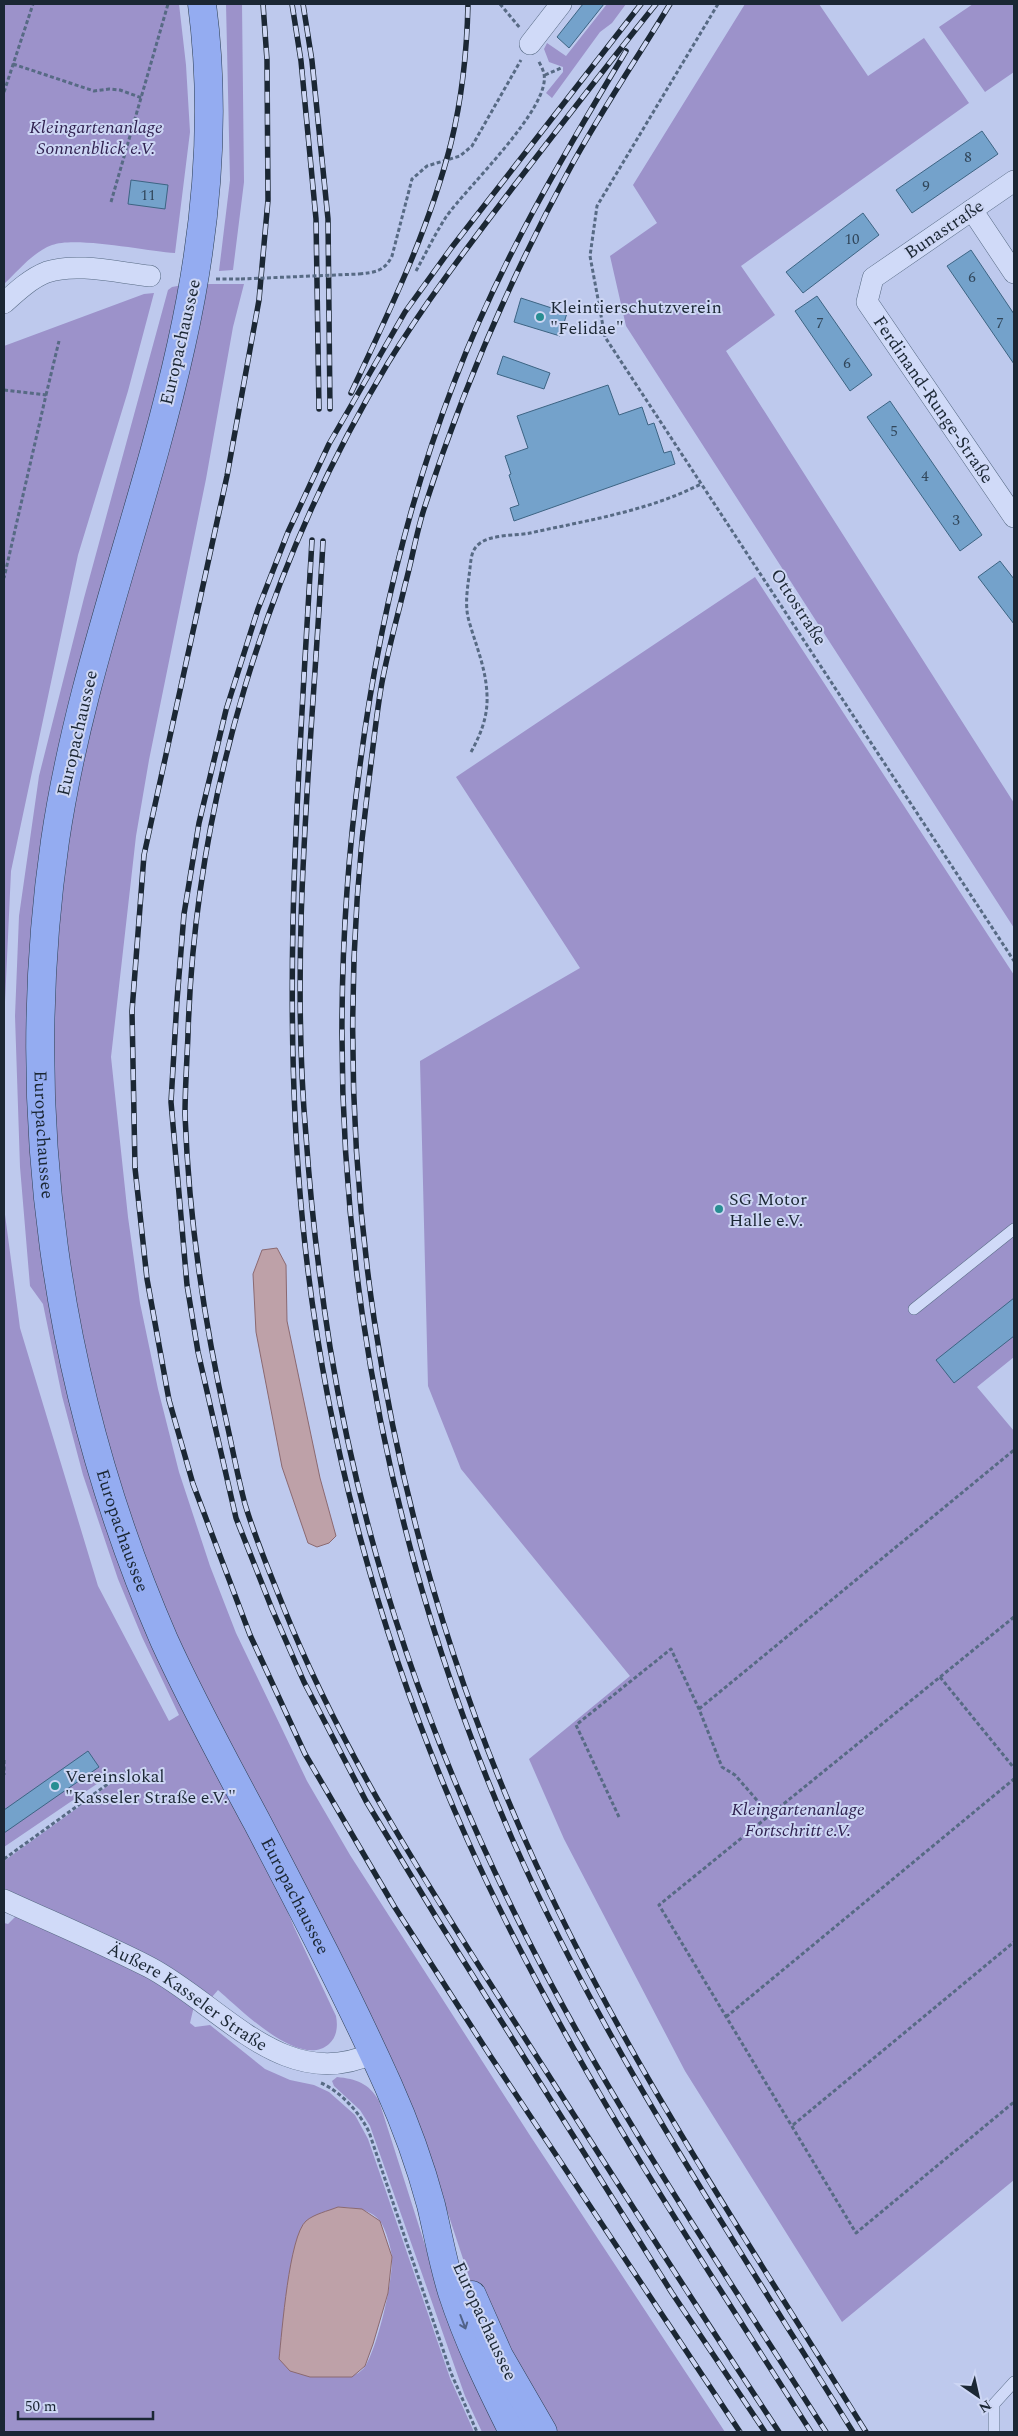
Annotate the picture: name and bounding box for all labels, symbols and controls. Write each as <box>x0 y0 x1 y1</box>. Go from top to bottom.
park label: Kleingartenanlage Sonnenblick e.V. <box>29 114 163 162</box>
house number: 8 <box>964 146 972 169</box>
house number: 9 <box>922 175 930 198</box>
house number: 11 <box>140 184 156 207</box>
street label: Bunastraße <box>899 193 990 266</box>
house number: 10 <box>844 228 860 251</box>
house number: 6 <box>968 266 976 289</box>
street label: Europachaussee <box>153 276 208 408</box>
place label: Kleintierschutzverein "Felidae" <box>550 294 722 342</box>
street label: Ferdinand-Runge-Straße <box>866 310 1000 489</box>
marker: Kleintierschutzverein "Felidae" <box>534 311 546 323</box>
house number: 7 <box>816 312 824 335</box>
house number: 7 <box>996 312 1004 335</box>
house number: 6 <box>843 352 851 375</box>
house number: 5 <box>890 420 898 443</box>
house number: 4 <box>921 465 929 488</box>
house number: 3 <box>952 509 960 532</box>
street label: Ottostraße <box>764 564 834 651</box>
street label: Europachaussee <box>50 667 105 799</box>
street label: Europachaussee <box>26 1070 61 1200</box>
place label: SG Motor Halle e.V. <box>729 1186 807 1234</box>
marker: SG Motor Halle e.V. <box>713 1203 725 1215</box>
street label: Europachaussee <box>88 1466 156 1596</box>
place label: Vereinslokal "Kasseler Straße e.V." <box>65 1763 236 1811</box>
marker: Vereinslokal "Kasseler Straße e.V." <box>49 1780 61 1792</box>
park label: Kleingartenanlage Fortschritt e.V. <box>731 1796 865 1844</box>
street label: Europachaussee <box>253 1833 336 1960</box>
street label: Äußere Kasseler Straße <box>103 1936 273 2059</box>
street label: Europachaussee <box>445 2257 524 2385</box>
one-way arrow <box>459 2314 468 2329</box>
north arrow <box>953 2371 1003 2421</box>
scale bar <box>18 2388 152 2420</box>
text: N <box>974 2394 996 2418</box>
text: 50 m <box>25 2395 57 2418</box>

